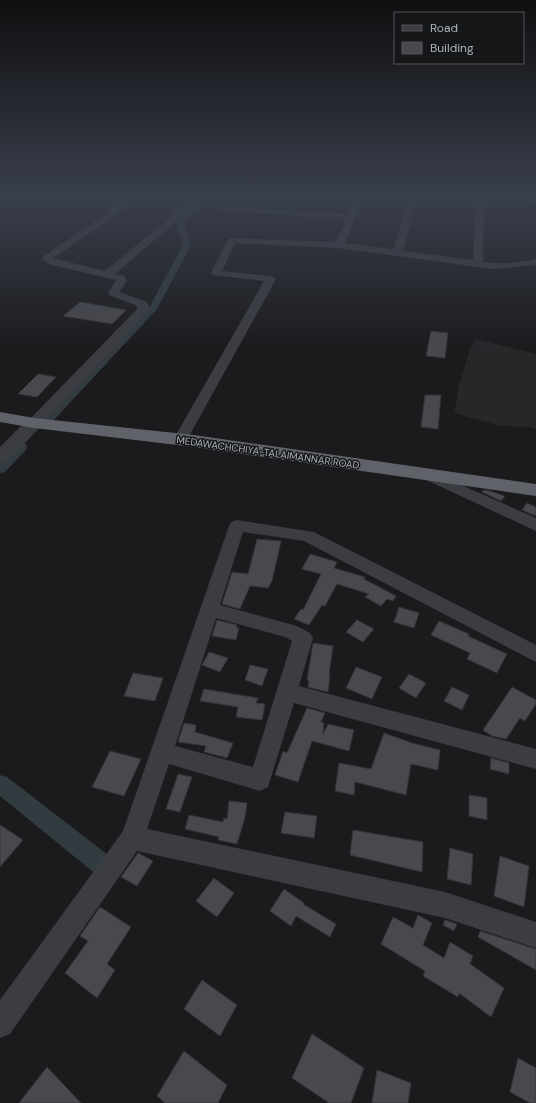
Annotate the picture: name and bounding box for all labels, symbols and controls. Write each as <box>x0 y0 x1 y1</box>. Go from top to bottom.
legend <box>394 12 524 64</box>
text: Road <box>430 20 458 36</box>
text: Building <box>430 40 474 56</box>
street label: MEDAWACHCHIYA-TALAIMANNAR ROAD <box>176 433 360 472</box>

